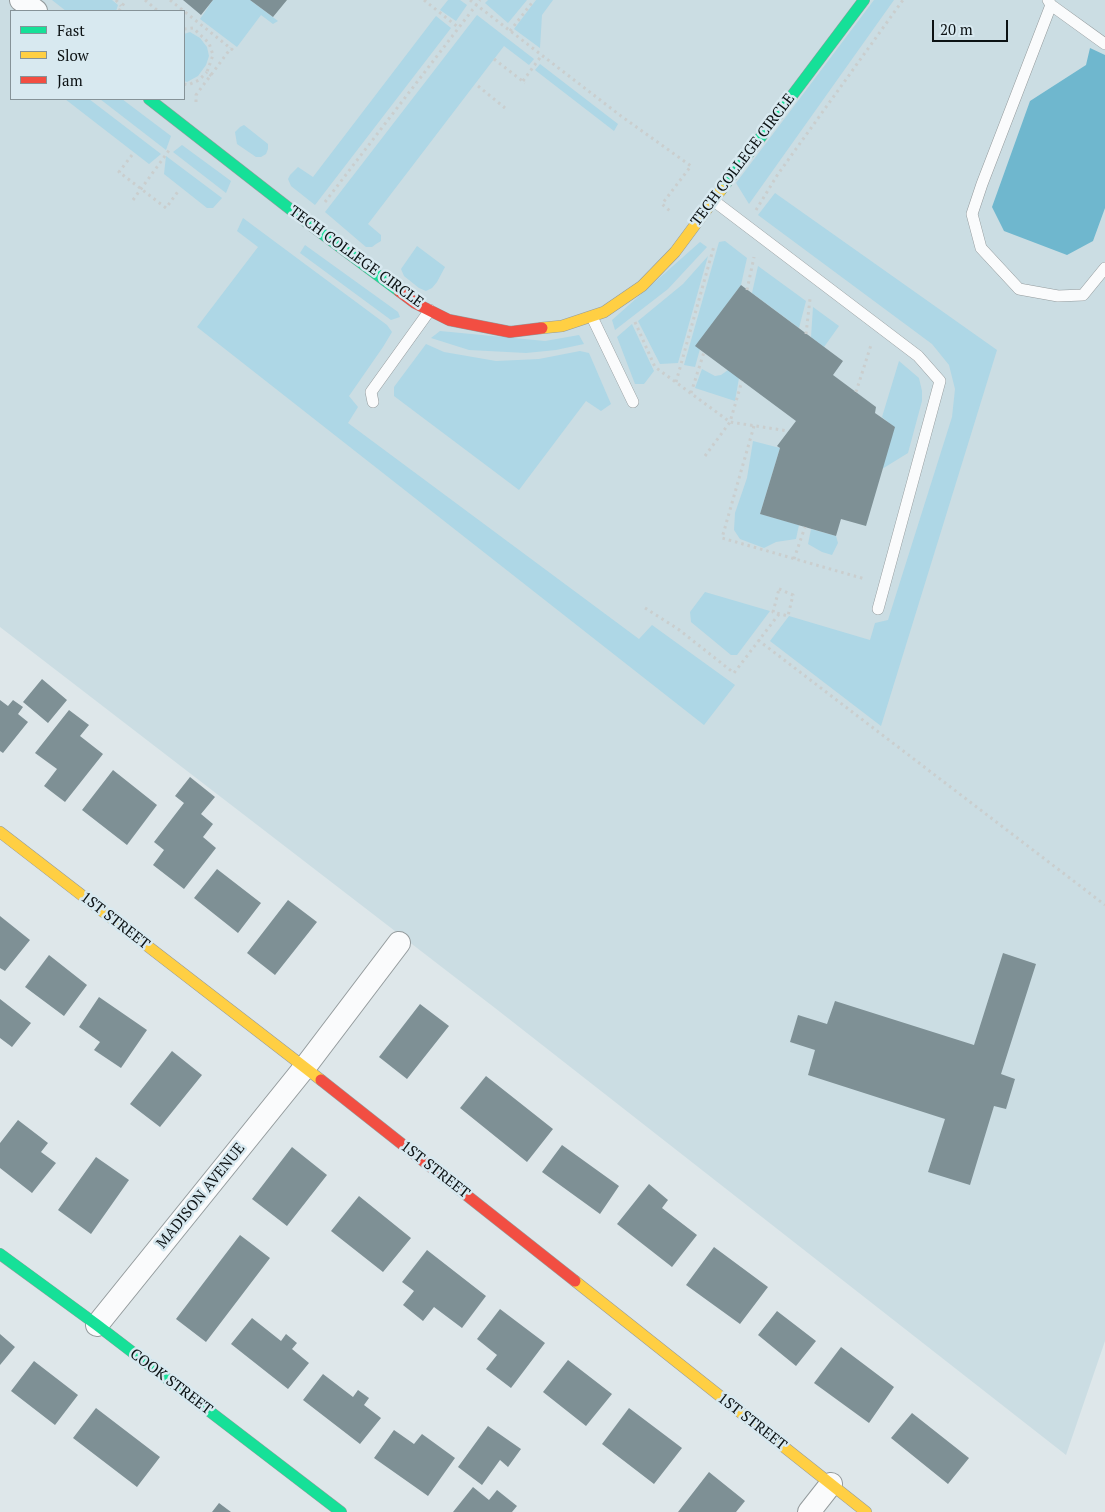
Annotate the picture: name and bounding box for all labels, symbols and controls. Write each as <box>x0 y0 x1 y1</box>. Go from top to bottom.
legend <box>10 10 185 100</box>
scale bar <box>935 10 1011 42</box>
text: 20 m <box>940 19 973 39</box>
text: Fast <box>57 20 85 40</box>
text: Slow <box>57 45 89 65</box>
text: Jam <box>57 70 83 90</box>
street label: TECH COLLEGE CIRCLE <box>687 90 799 230</box>
street label: TECH COLLEGE CIRCLE <box>286 202 426 312</box>
street label: 1ST STREET <box>77 888 153 954</box>
street label: 1ST STREET <box>397 1137 473 1203</box>
street label: MADISON AVENUE <box>153 1140 249 1252</box>
street label: COOK STREET <box>126 1345 216 1419</box>
street label: 1ST STREET <box>714 1389 790 1455</box>

